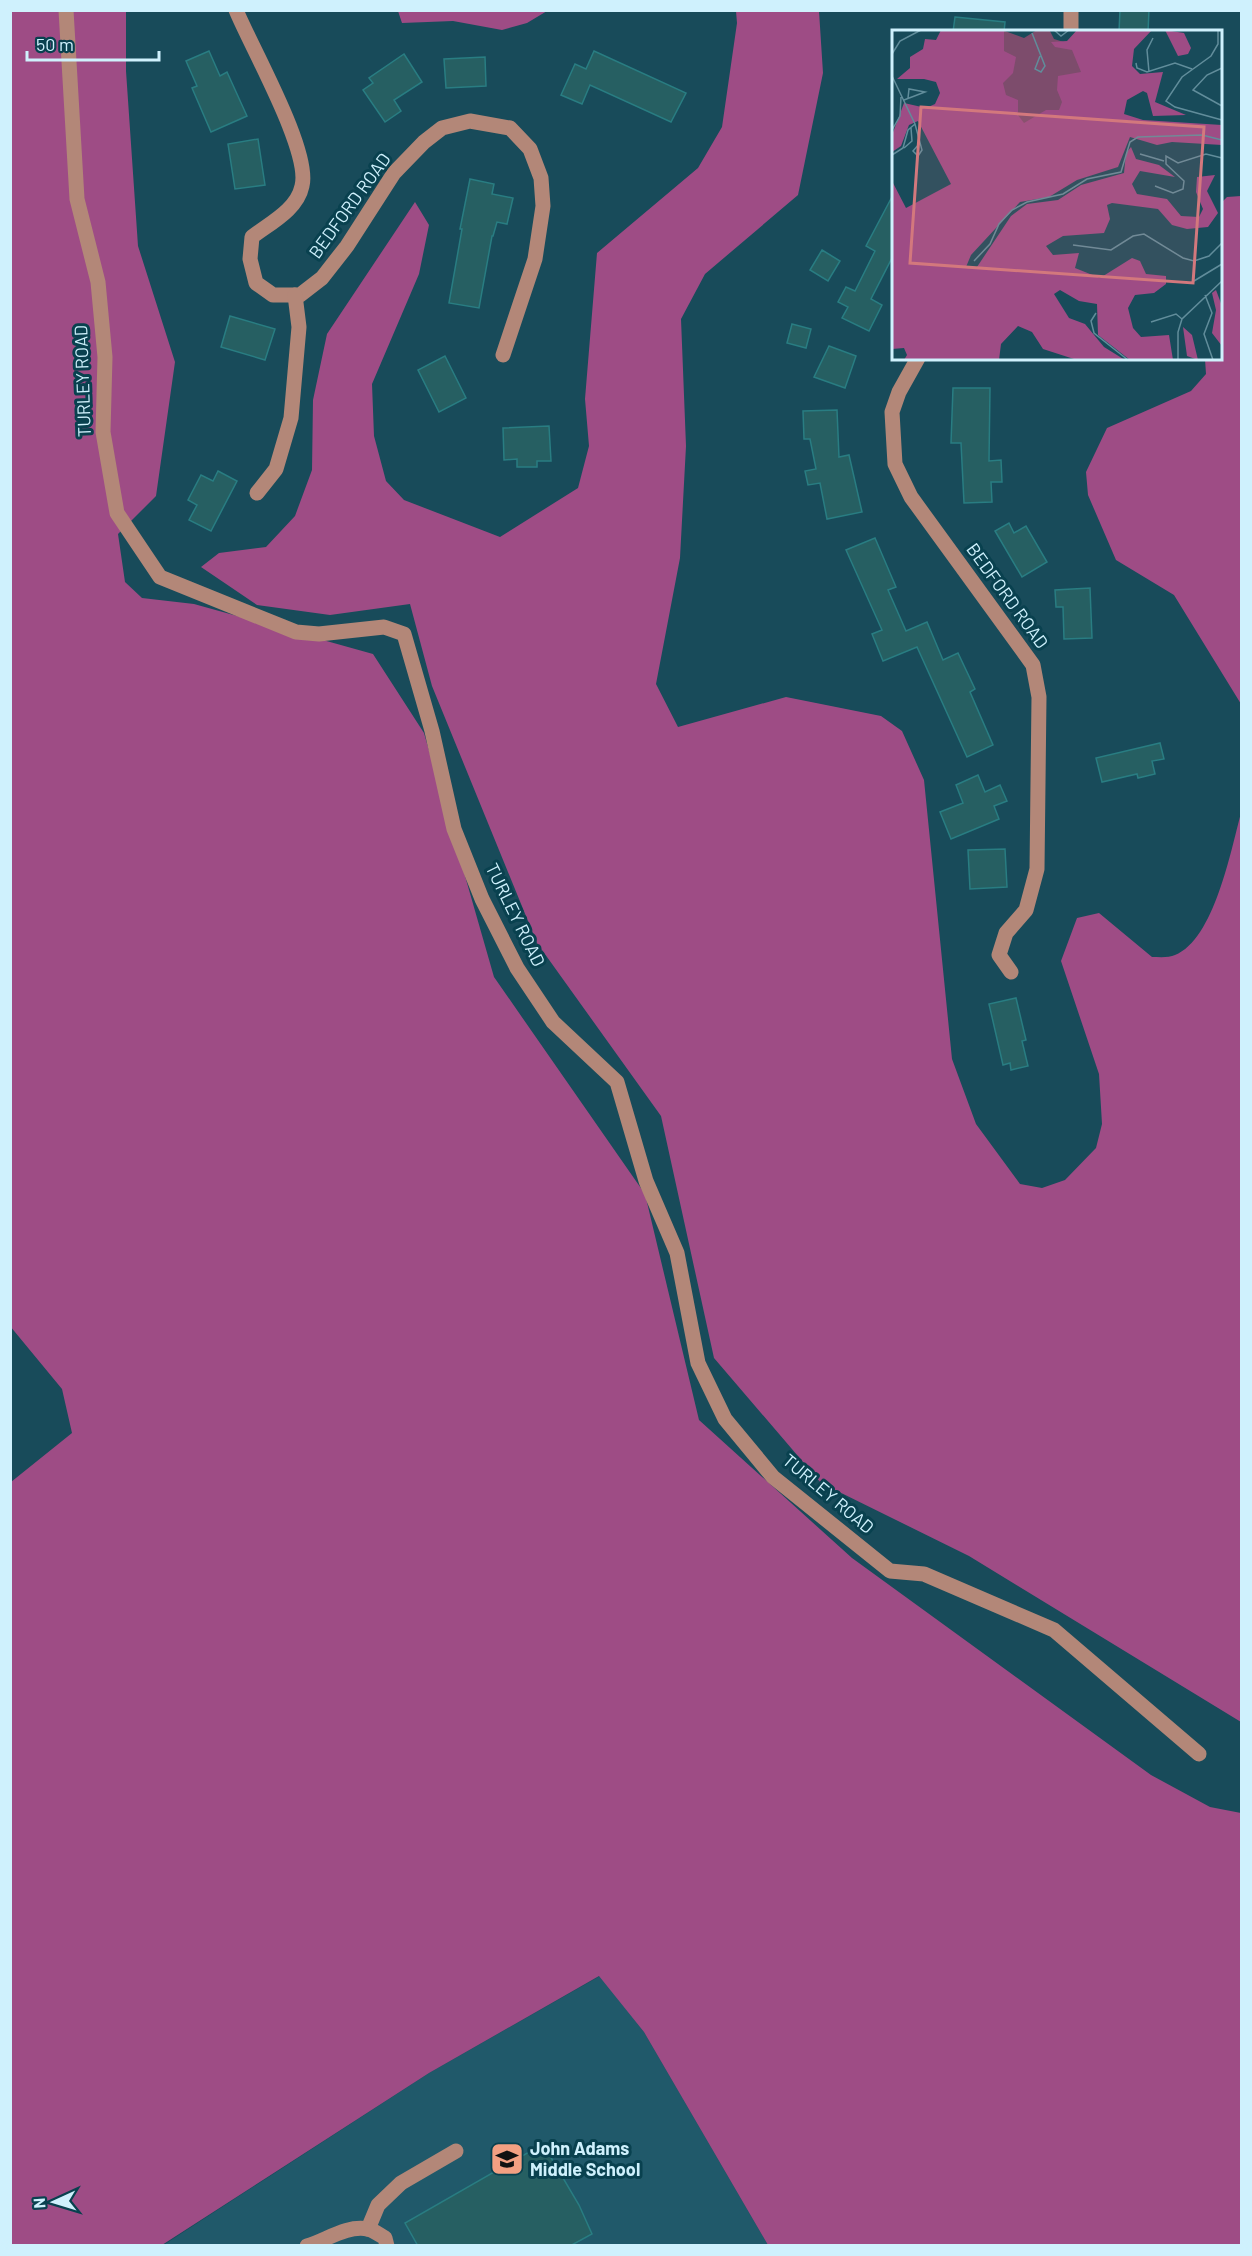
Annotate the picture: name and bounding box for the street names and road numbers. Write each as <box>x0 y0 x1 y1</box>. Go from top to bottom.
street label: BEDFORD ROAD <box>304 149 395 262</box>
street label: TURLEY ROAD <box>69 325 95 437</box>
street label: BEDFORD ROAD <box>962 539 1053 652</box>
street label: TURLEY ROAD <box>481 859 550 970</box>
street label: TURLEY ROAD <box>779 1449 879 1538</box>

